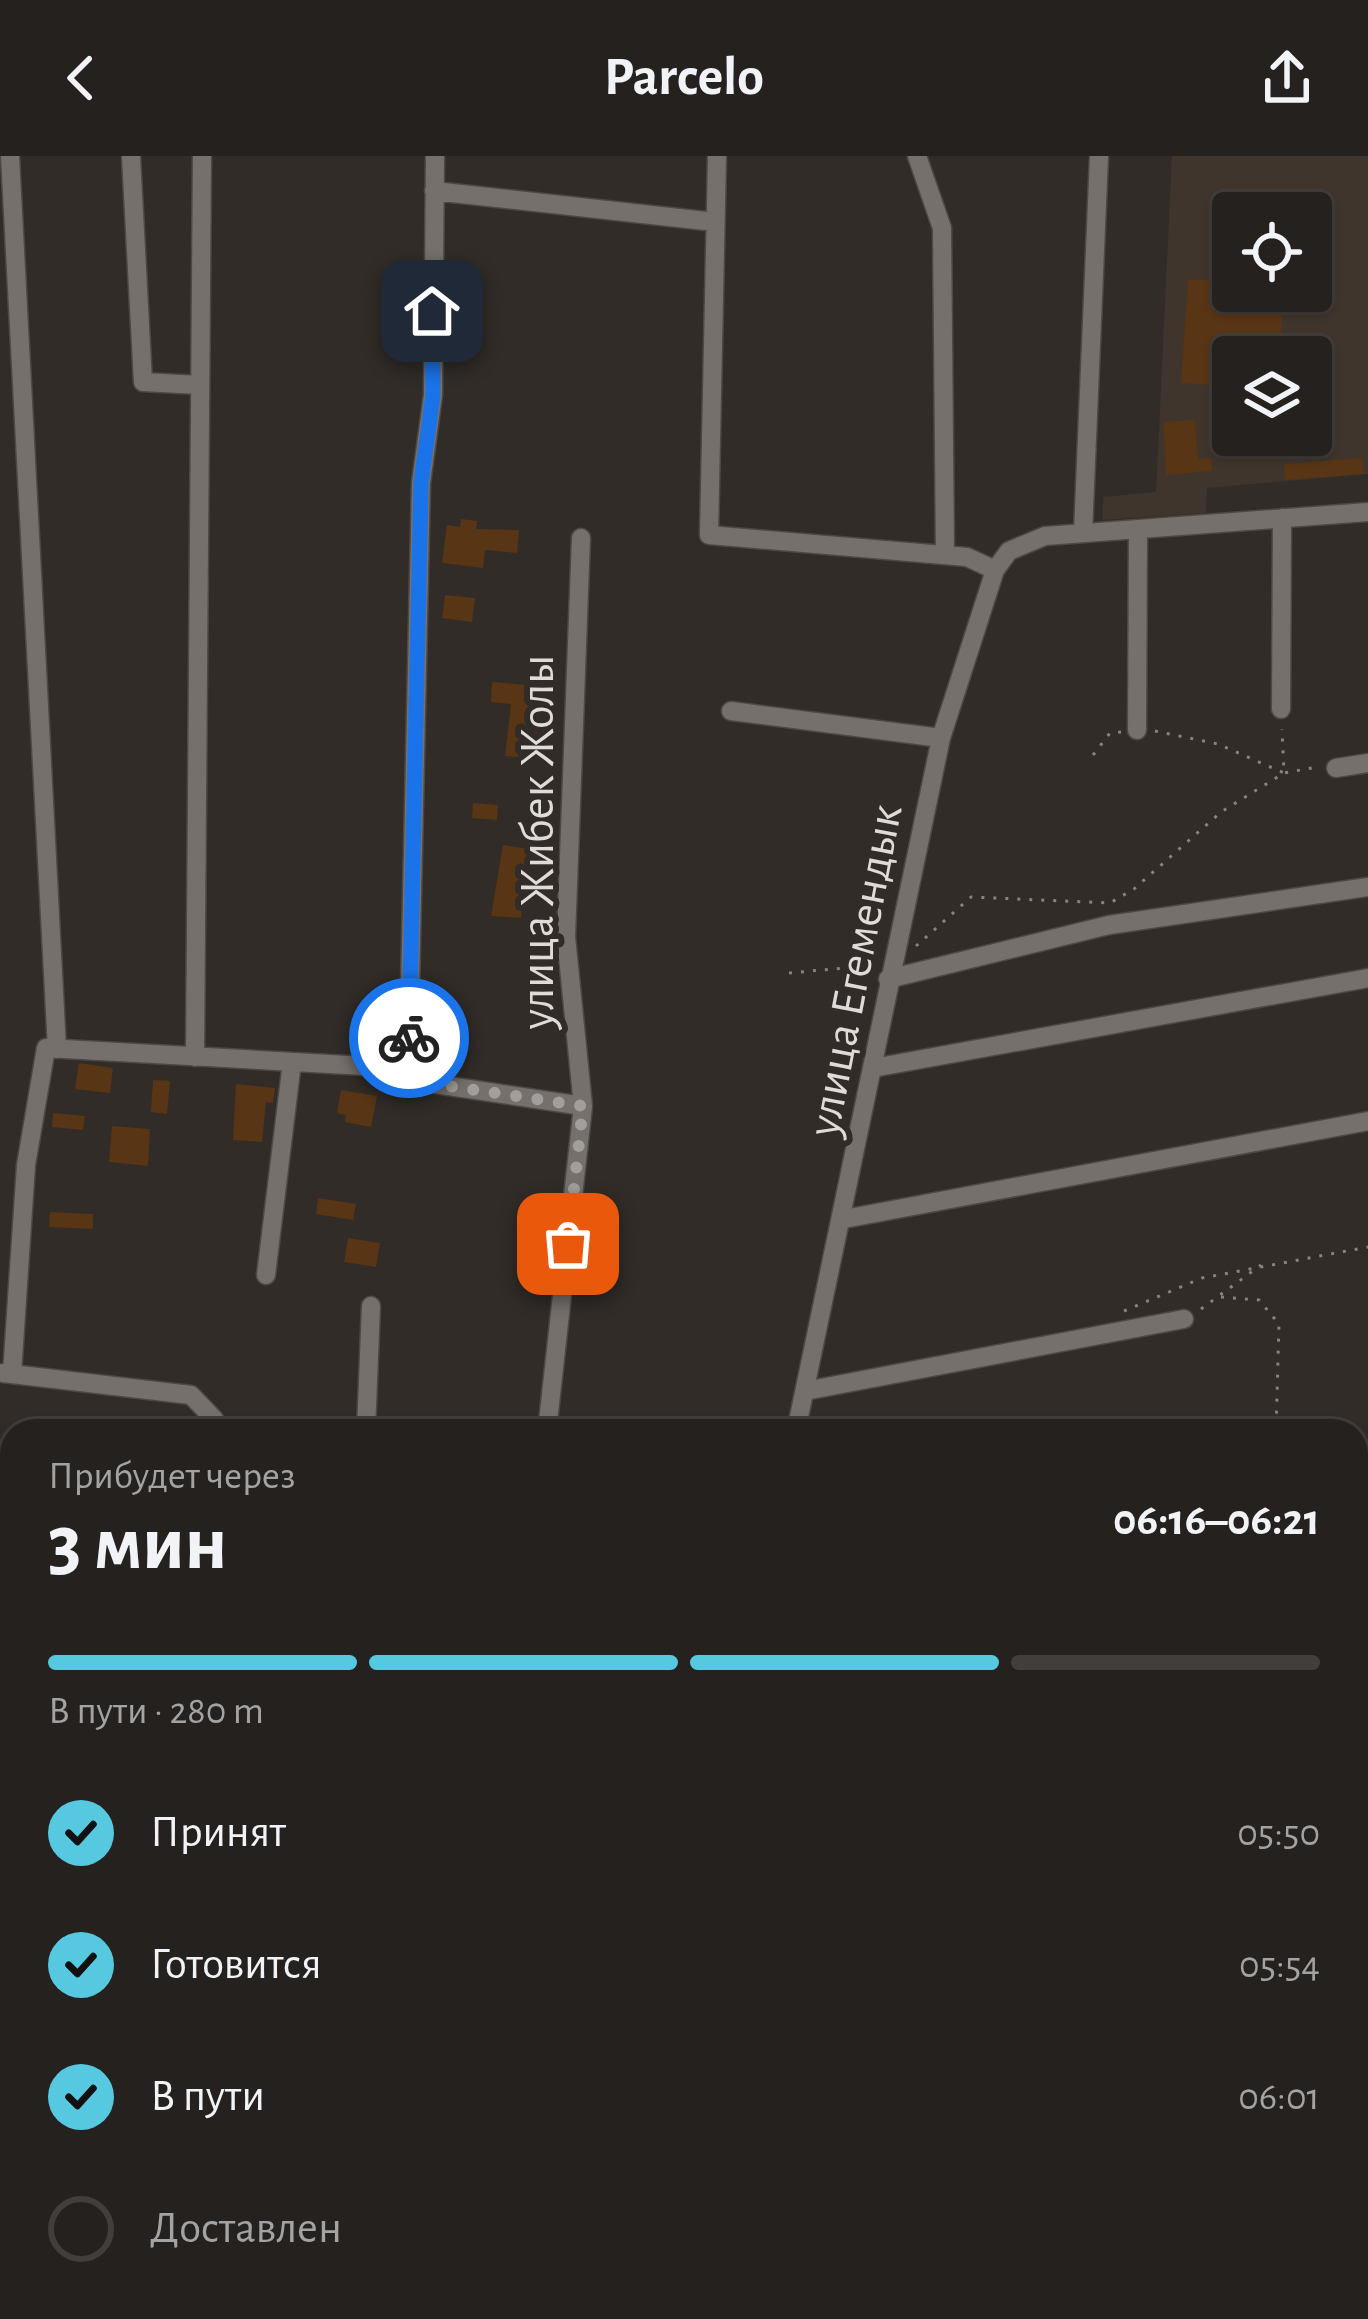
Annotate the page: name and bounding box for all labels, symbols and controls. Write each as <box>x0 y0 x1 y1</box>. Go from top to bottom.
icon: back <box>48 45 114 111</box>
icon: share <box>1254 45 1320 111</box>
text: Parcelo <box>604 51 764 105</box>
map controls <box>1212 192 1332 456</box>
button: locate <box>1212 192 1332 312</box>
pin <box>381 260 483 362</box>
icon: home <box>399 278 465 344</box>
button: layers <box>1212 336 1332 456</box>
street label: улица Жибек Жолы <box>515 654 563 1031</box>
street label: улица Егемендык <box>800 801 912 1141</box>
courier <box>349 978 469 1098</box>
icon: bike <box>376 1005 442 1071</box>
pin <box>517 1193 619 1295</box>
icon: bag <box>535 1211 601 1277</box>
text: Прибудет через <box>48 1457 295 1496</box>
text: 06:16–06:21 <box>1113 1498 1320 1543</box>
text: 3 мин <box>48 1506 227 1584</box>
text: В пути · 280 m <box>48 1692 264 1731</box>
icon: check <box>48 1800 114 1866</box>
text: Принят <box>150 1810 286 1855</box>
text: 05:50 <box>1237 1814 1320 1853</box>
icon: check <box>48 1932 114 1998</box>
text: Готовится <box>150 1942 322 1987</box>
text: 05:54 <box>1239 1946 1320 1985</box>
icon: check <box>48 2064 114 2130</box>
text: В пути <box>150 2074 265 2119</box>
text: 06:01 <box>1238 2078 1320 2117</box>
text: Доставлен <box>150 2206 342 2251</box>

